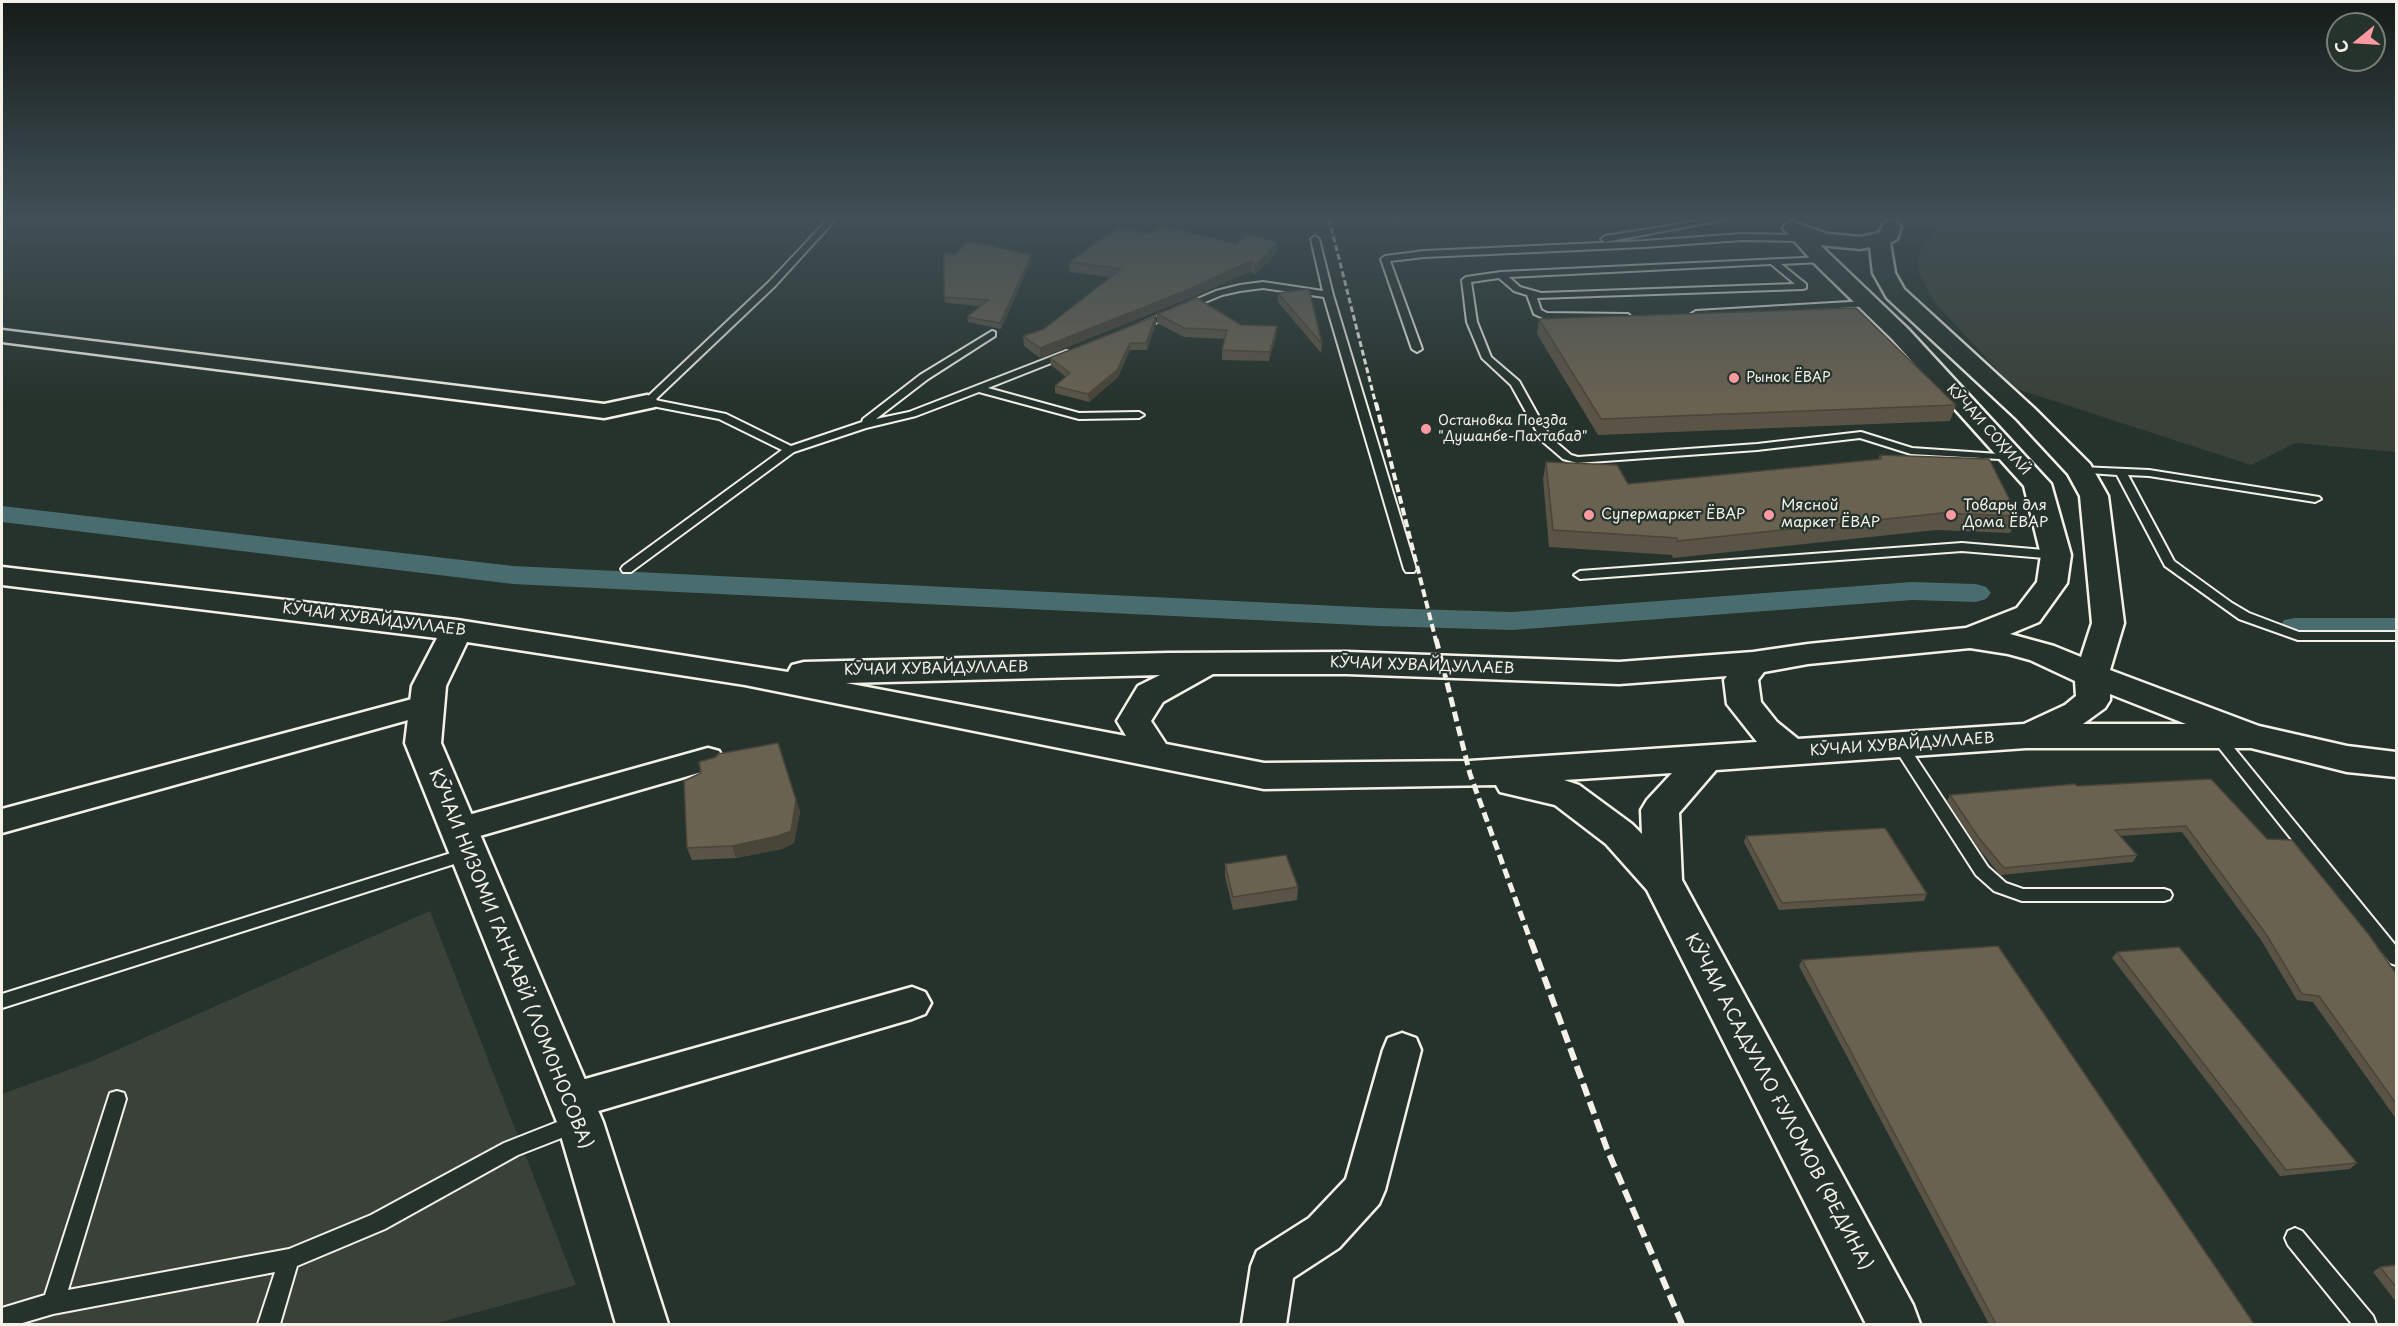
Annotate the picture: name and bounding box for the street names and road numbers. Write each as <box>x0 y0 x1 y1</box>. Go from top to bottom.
street label: КӮЧАИ СОҲИЛӢ <box>1943 381 2033 479</box>
street label: КӮЧАИ ХУВАЙДУЛЛАЕВ <box>281 600 467 640</box>
street label: КӮЧАИ ХУВАЙДУЛЛАЕВ <box>1330 654 1514 678</box>
street label: КӮЧАИ ХУВАЙДУЛЛАЕВ <box>844 658 1028 680</box>
street label: КӮЧАИ ХУВАЙДУЛЛАЕВ <box>1809 730 1995 760</box>
street label: КӮЧАИ НИЗОМИ ГАНҶАВӢ (ЛОМОНОСОВА) <box>424 766 596 1152</box>
street label: КӮЧАИ АСАДУЛЛО ҒУЛОМОВ (ФЕДИНА) <box>1680 930 1876 1274</box>

